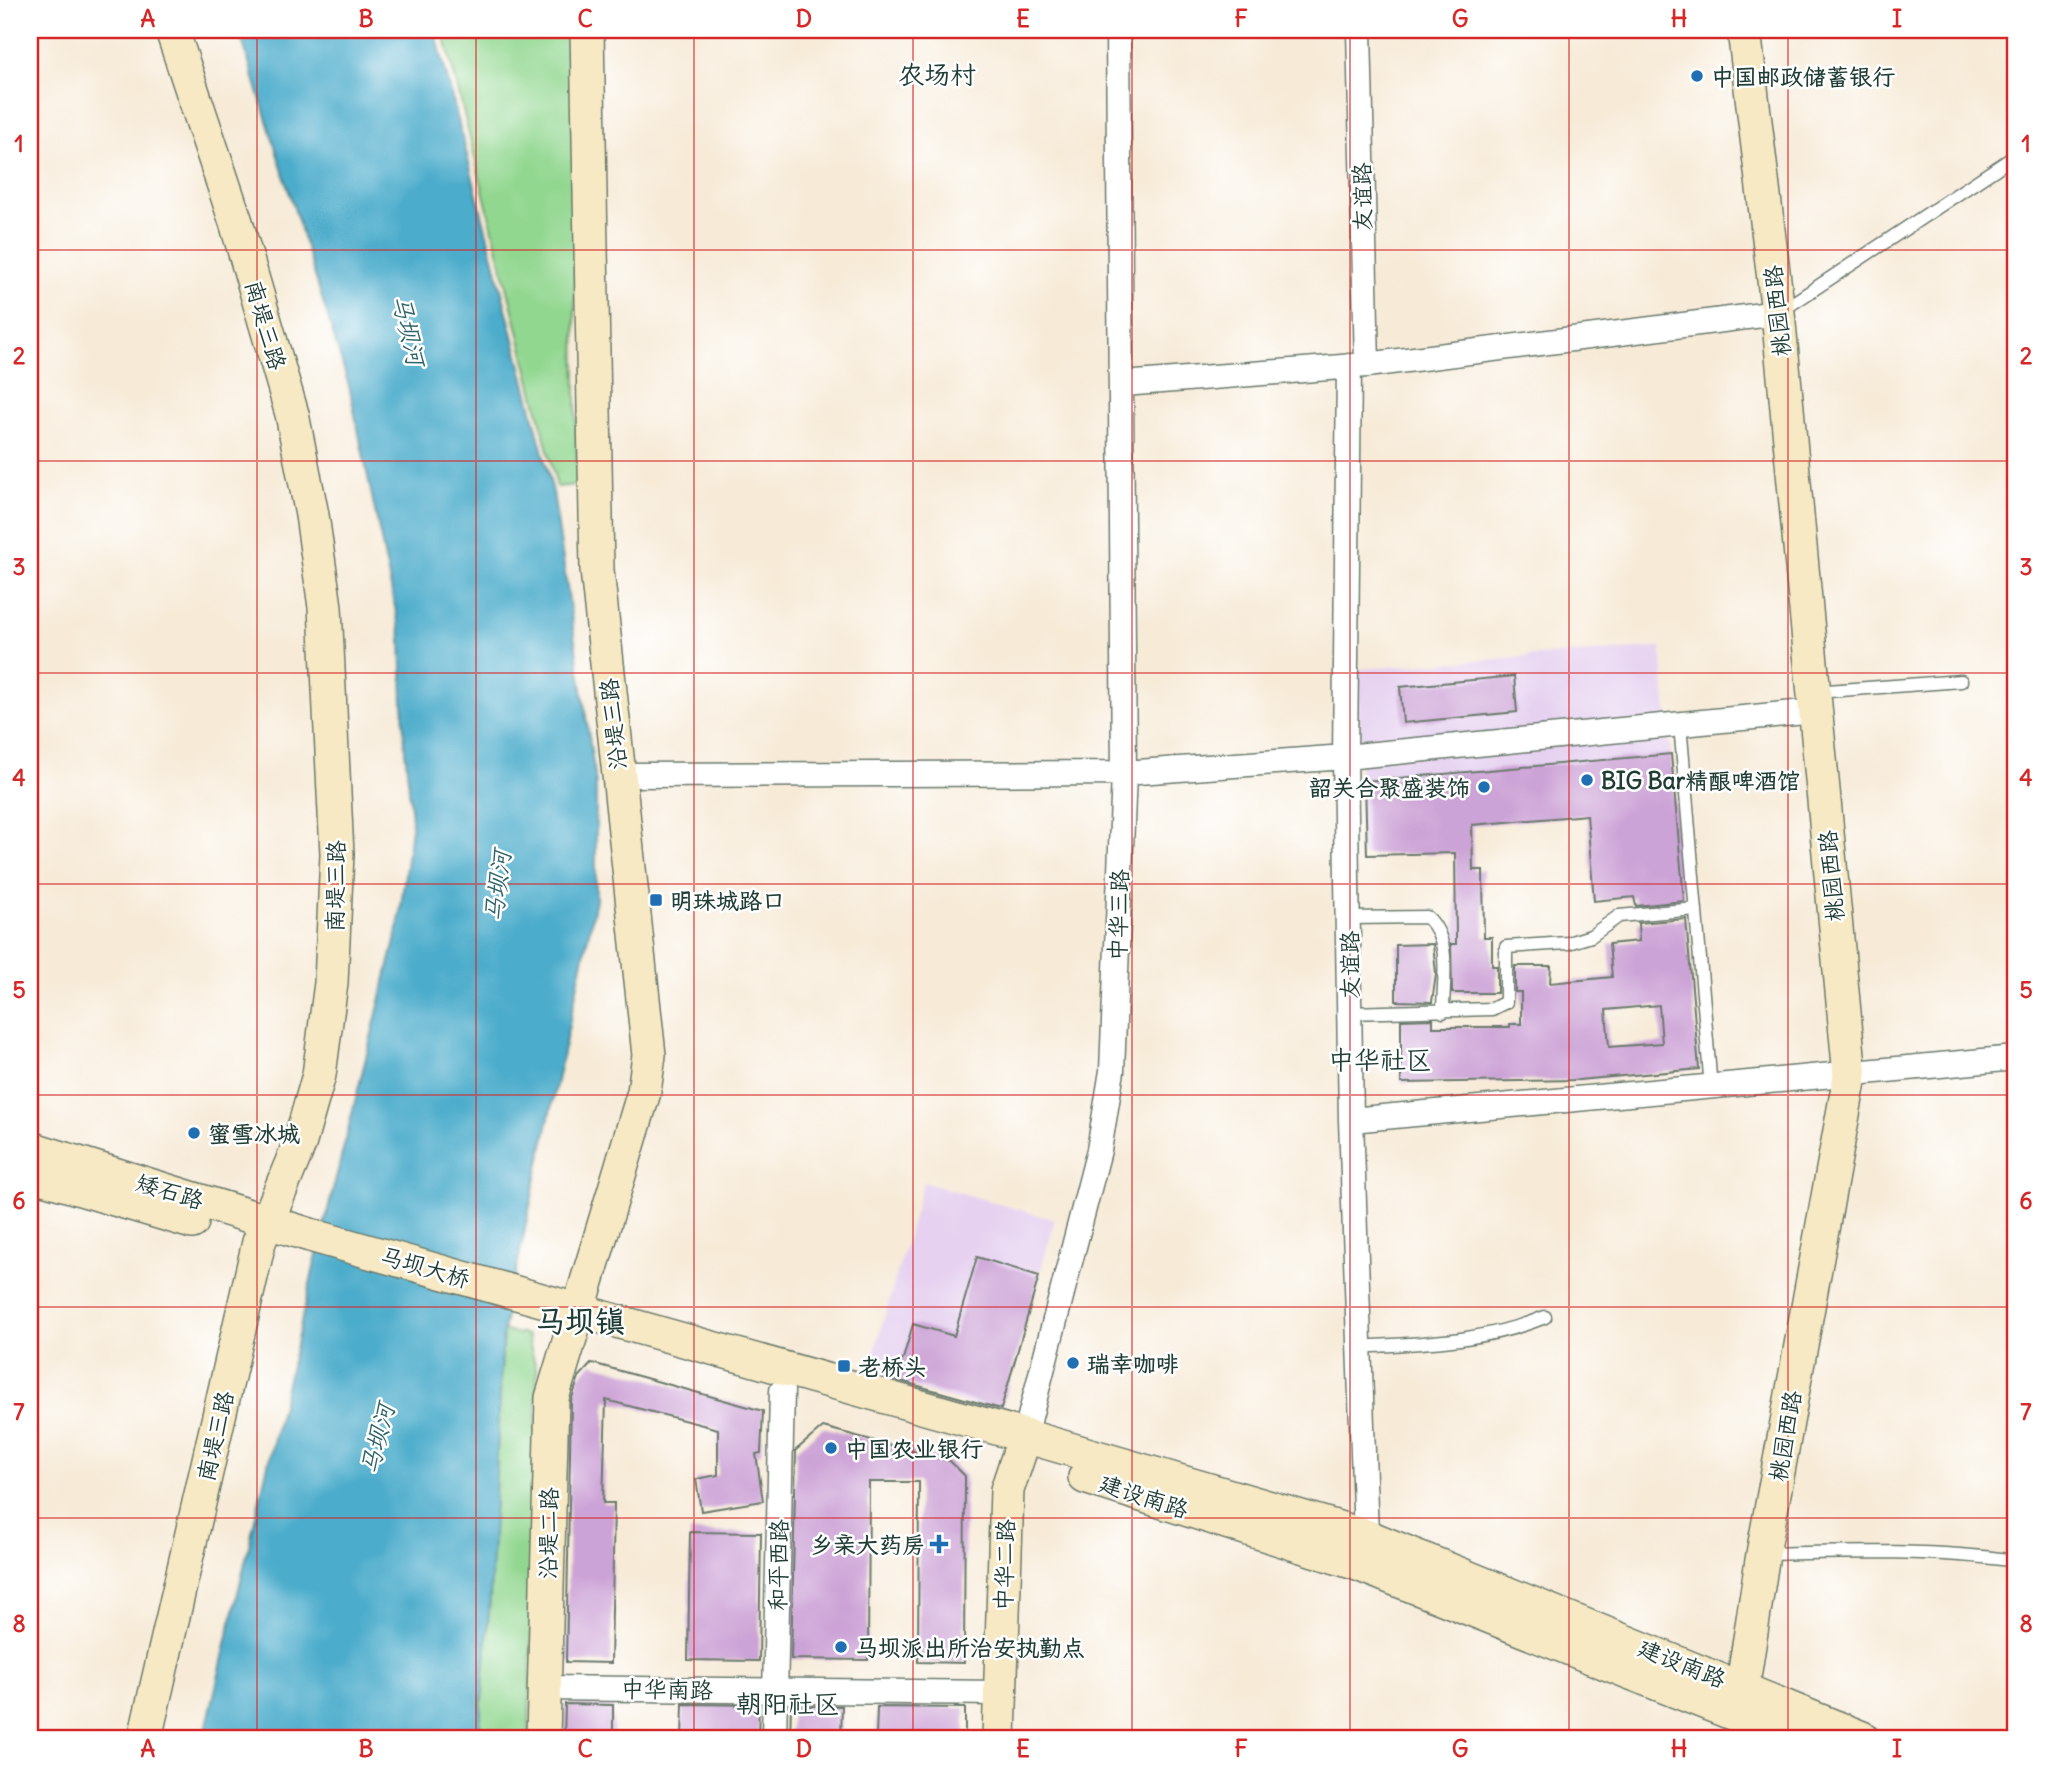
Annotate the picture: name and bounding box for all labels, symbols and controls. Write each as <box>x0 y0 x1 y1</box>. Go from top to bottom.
text: A <box>141 4 156 33</box>
text: B <box>358 4 374 33</box>
text: C <box>577 4 593 33</box>
text: D <box>796 4 812 33</box>
text: E <box>1016 4 1030 33</box>
text: F <box>1234 4 1248 33</box>
text: G <box>1452 4 1468 33</box>
text: H <box>1671 4 1687 33</box>
text: I <box>1892 4 1902 33</box>
district label: 农场村 <box>898 58 976 91</box>
place label: 中国邮政储蓄银行 <box>1711 62 1895 91</box>
marker: 中国邮政储蓄银行 <box>1689 68 1705 84</box>
text: 1 <box>14 129 24 158</box>
text: 1 <box>2021 129 2031 158</box>
street label: 友谊路 <box>1347 162 1377 232</box>
street label: 桃园西路 <box>1758 264 1796 358</box>
street label: 南堤三路 <box>239 277 293 373</box>
water label: 马坝河 <box>386 292 433 372</box>
text: 2 <box>13 341 26 370</box>
text: 2 <box>2020 341 2033 370</box>
text: 3 <box>12 552 26 581</box>
text: 3 <box>2019 552 2033 581</box>
street label: 沿堤三路 <box>594 677 632 771</box>
text: 4 <box>12 763 26 792</box>
text: 4 <box>2019 763 2033 792</box>
place label: BIG Bar精酿啤酒馆 <box>1601 766 1800 795</box>
marker: BIG Bar精酿啤酒馆 <box>1579 772 1595 788</box>
place label: 韶关合聚盛装饰 <box>1309 773 1470 802</box>
marker: 韶关合聚盛装饰 <box>1476 779 1492 795</box>
street label: 桃园西路 <box>1813 829 1849 923</box>
street label: 南堤三路 <box>320 840 350 932</box>
water label: 马坝河 <box>478 844 517 924</box>
street label: 中华三路 <box>1102 869 1134 961</box>
place label: 明珠城路口 <box>670 886 785 915</box>
marker: 明珠城路口 <box>648 892 664 908</box>
street label: 友谊路 <box>1335 931 1364 1000</box>
text: 5 <box>12 975 26 1004</box>
text: 5 <box>2019 975 2033 1004</box>
district label: 中华社区 <box>1328 1043 1432 1076</box>
place label: 蜜雪冰城 <box>208 1119 300 1148</box>
marker: 蜜雪冰城 <box>186 1125 202 1141</box>
street label: 矮石路 <box>133 1167 207 1215</box>
text: 6 <box>12 1186 26 1215</box>
text: 6 <box>2019 1186 2033 1215</box>
street label: 马坝大桥 <box>377 1240 473 1294</box>
district label: 马坝镇 <box>535 1302 625 1340</box>
place label: 瑞幸咖啡 <box>1087 1349 1179 1378</box>
place label: 老桥头 <box>858 1352 927 1381</box>
marker: 瑞幸咖啡 <box>1065 1355 1081 1371</box>
marker: 老桥头 <box>836 1358 852 1374</box>
street label: 南堤三路 <box>191 1388 239 1484</box>
street label: 桃园西路 <box>1763 1388 1807 1484</box>
text: 7 <box>13 1397 25 1426</box>
water label: 马坝河 <box>354 1397 401 1478</box>
text: 7 <box>2020 1397 2032 1426</box>
place label: 中国农业银行 <box>845 1434 983 1463</box>
marker: 中国农业银行 <box>823 1440 839 1456</box>
street label: 建设南路 <box>1096 1468 1192 1524</box>
street label: 沿堤二路 <box>533 1487 563 1579</box>
street label: 和平西路 <box>763 1519 793 1611</box>
street label: 中华二路 <box>988 1519 1020 1611</box>
place label: 乡亲大药房 <box>810 1530 925 1559</box>
marker: 乡亲大药房 <box>931 1536 947 1552</box>
text: 8 <box>12 1609 26 1638</box>
text: 8 <box>2019 1609 2033 1638</box>
street label: 建设南路 <box>1634 1632 1730 1694</box>
place label: 马坝派出所治安执勤点 <box>855 1633 1085 1662</box>
marker: 马坝派出所治安执勤点 <box>833 1639 849 1655</box>
street label: 中华南路 <box>621 1674 713 1704</box>
district label: 朝阳社区 <box>736 1687 840 1720</box>
text: A <box>141 1734 156 1763</box>
text: B <box>358 1734 374 1763</box>
text: C <box>577 1734 593 1763</box>
text: D <box>796 1734 812 1763</box>
text: E <box>1016 1734 1030 1763</box>
text: F <box>1234 1734 1248 1763</box>
text: G <box>1452 1734 1468 1763</box>
text: H <box>1671 1734 1687 1763</box>
text: I <box>1892 1734 1902 1763</box>

